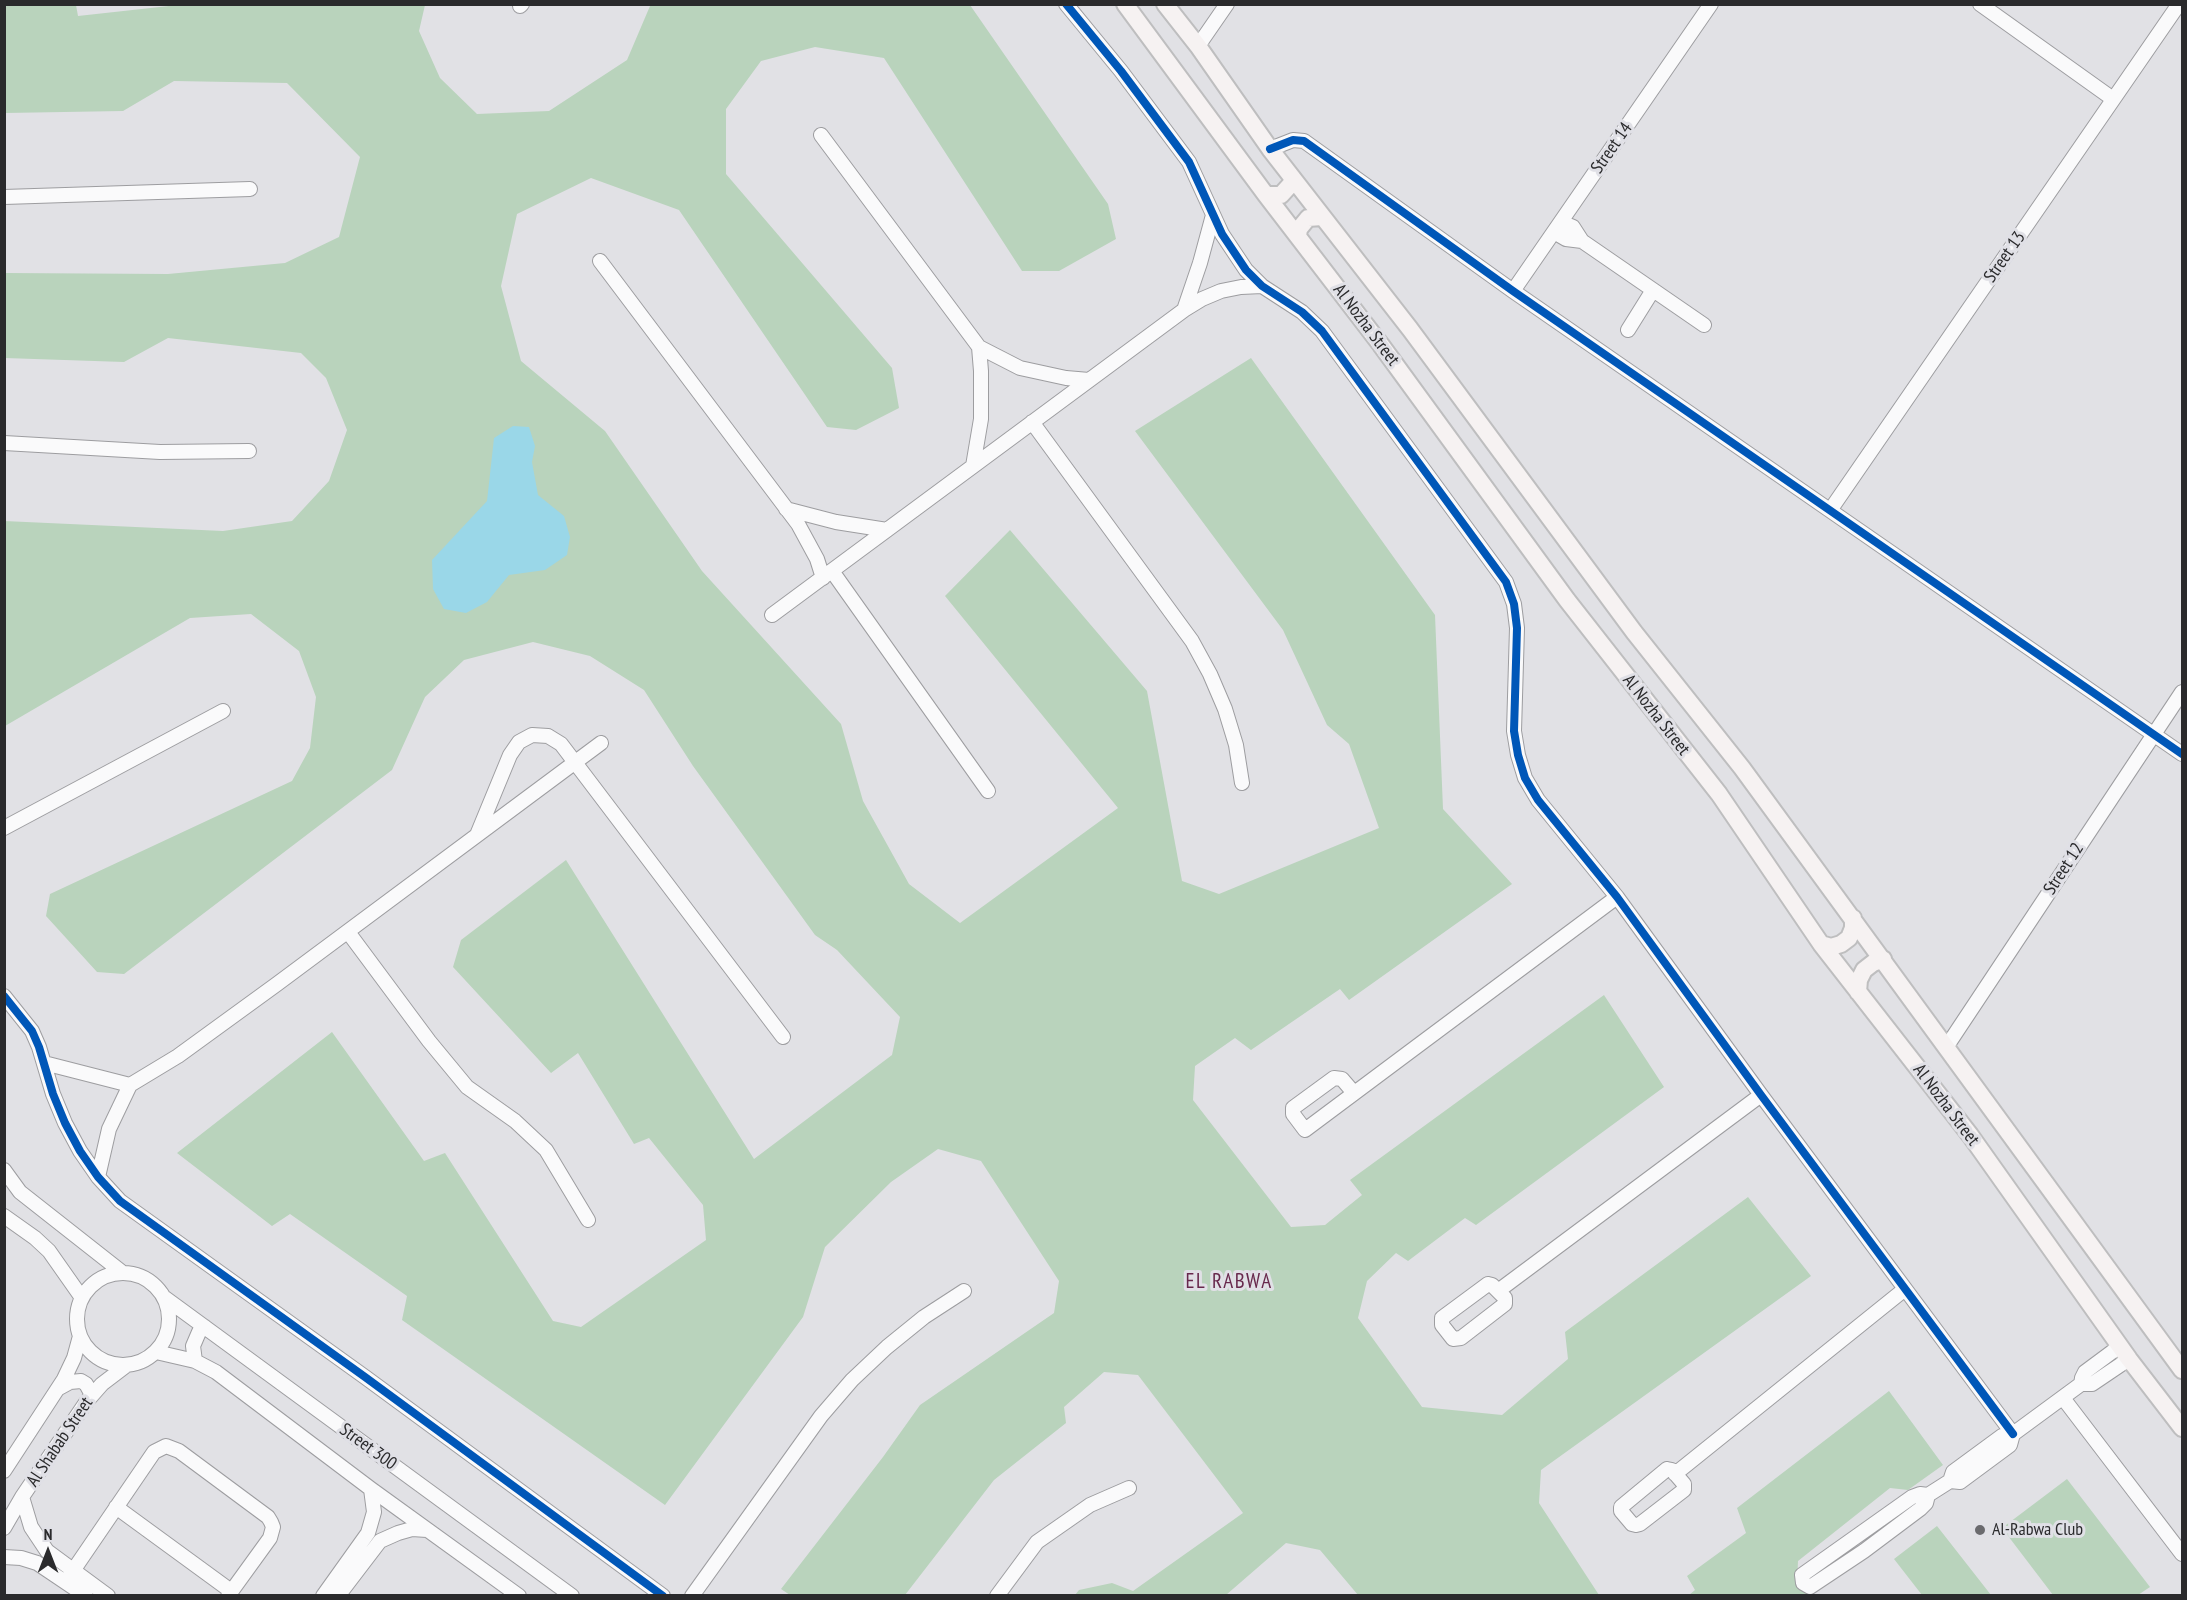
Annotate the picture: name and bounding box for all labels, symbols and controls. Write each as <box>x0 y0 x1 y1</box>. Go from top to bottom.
street label: Street 14 <box>1587 118 1637 178</box>
street label: Street 13 <box>1980 227 2030 287</box>
street label: Al Nozha Street <box>1328 280 1404 370</box>
street label: Al Nozha Street <box>1618 670 1694 760</box>
street label: Street 12 <box>2039 839 2089 899</box>
street label: Al Nozha Street <box>1908 1060 1984 1150</box>
district label: EL RABWA <box>1185 1269 1273 1295</box>
street label: Al Shabab Street <box>22 1393 98 1491</box>
street label: Street 300 <box>335 1419 401 1475</box>
place label: Al-Rabwa Club <box>1992 1519 2083 1541</box>
north arrow <box>18 1522 78 1582</box>
marker: Al-Rabwa Club <box>1973 1523 1987 1537</box>
text: N <box>44 1524 52 1544</box>

